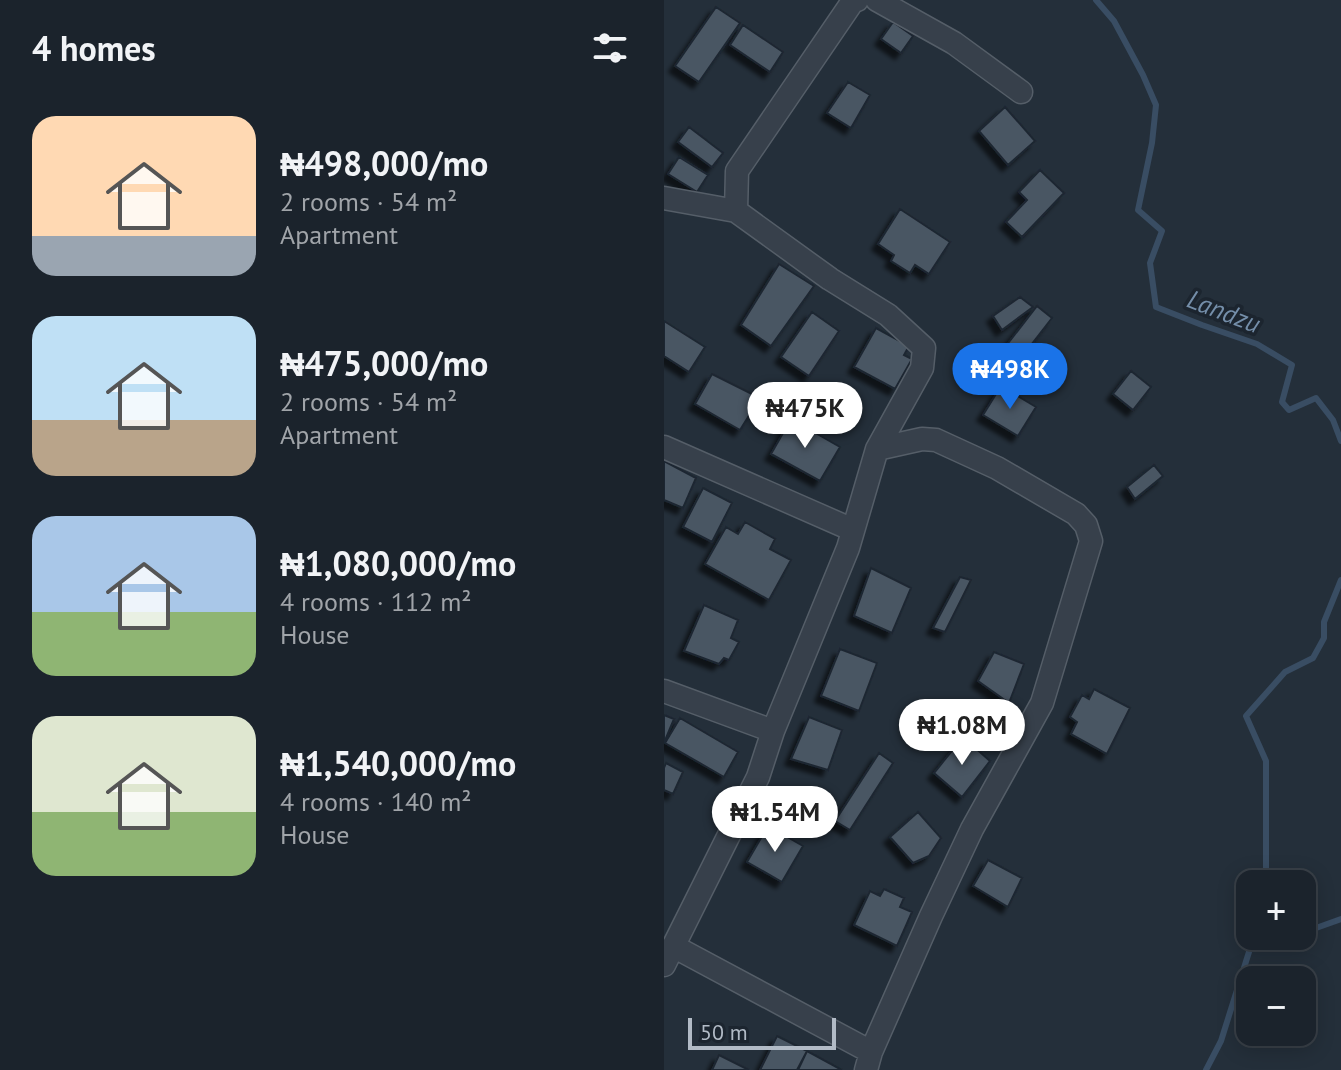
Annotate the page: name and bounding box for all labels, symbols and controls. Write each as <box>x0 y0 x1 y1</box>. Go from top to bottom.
text: 4 homes <box>32 26 156 70</box>
icon: filters <box>588 26 632 70</box>
text: ₦498,000/mo <box>280 141 488 185</box>
icon: home <box>96 148 192 244</box>
text: 2 rooms · 54 m² <box>280 185 457 218</box>
text: Apartment <box>280 218 398 251</box>
water label: Landzu <box>1183 282 1265 340</box>
text: ₦475,000/mo <box>280 341 488 385</box>
pin: ₦498K <box>954 343 1066 411</box>
icon: home <box>96 348 192 444</box>
text: ₦498K <box>970 352 1050 385</box>
pin: ₦475K <box>749 382 861 450</box>
text: 2 rooms · 54 m² <box>280 385 457 418</box>
text: ₦475K <box>765 391 845 424</box>
text: Apartment <box>280 418 398 451</box>
text: ₦1,080,000/mo <box>280 541 516 585</box>
icon: home <box>96 548 192 644</box>
text: 4 rooms · 112 m² <box>280 585 472 618</box>
text: House <box>280 618 350 651</box>
pin: ₦1.08M <box>897 699 1027 767</box>
text: ₦1.08M <box>917 708 1007 741</box>
text: ₦1,540,000/mo <box>280 741 516 785</box>
icon: home <box>96 748 192 844</box>
text: 4 rooms · 140 m² <box>280 785 472 818</box>
pin: ₦1.54M <box>710 786 840 854</box>
text: ₦1.54M <box>730 795 820 828</box>
text: House <box>280 818 350 851</box>
map controls <box>1236 870 1316 1046</box>
button: + <box>1236 870 1316 950</box>
button: − <box>1236 966 1316 1046</box>
scale bar <box>688 1014 836 1050</box>
text: 50 m <box>700 1018 748 1046</box>

